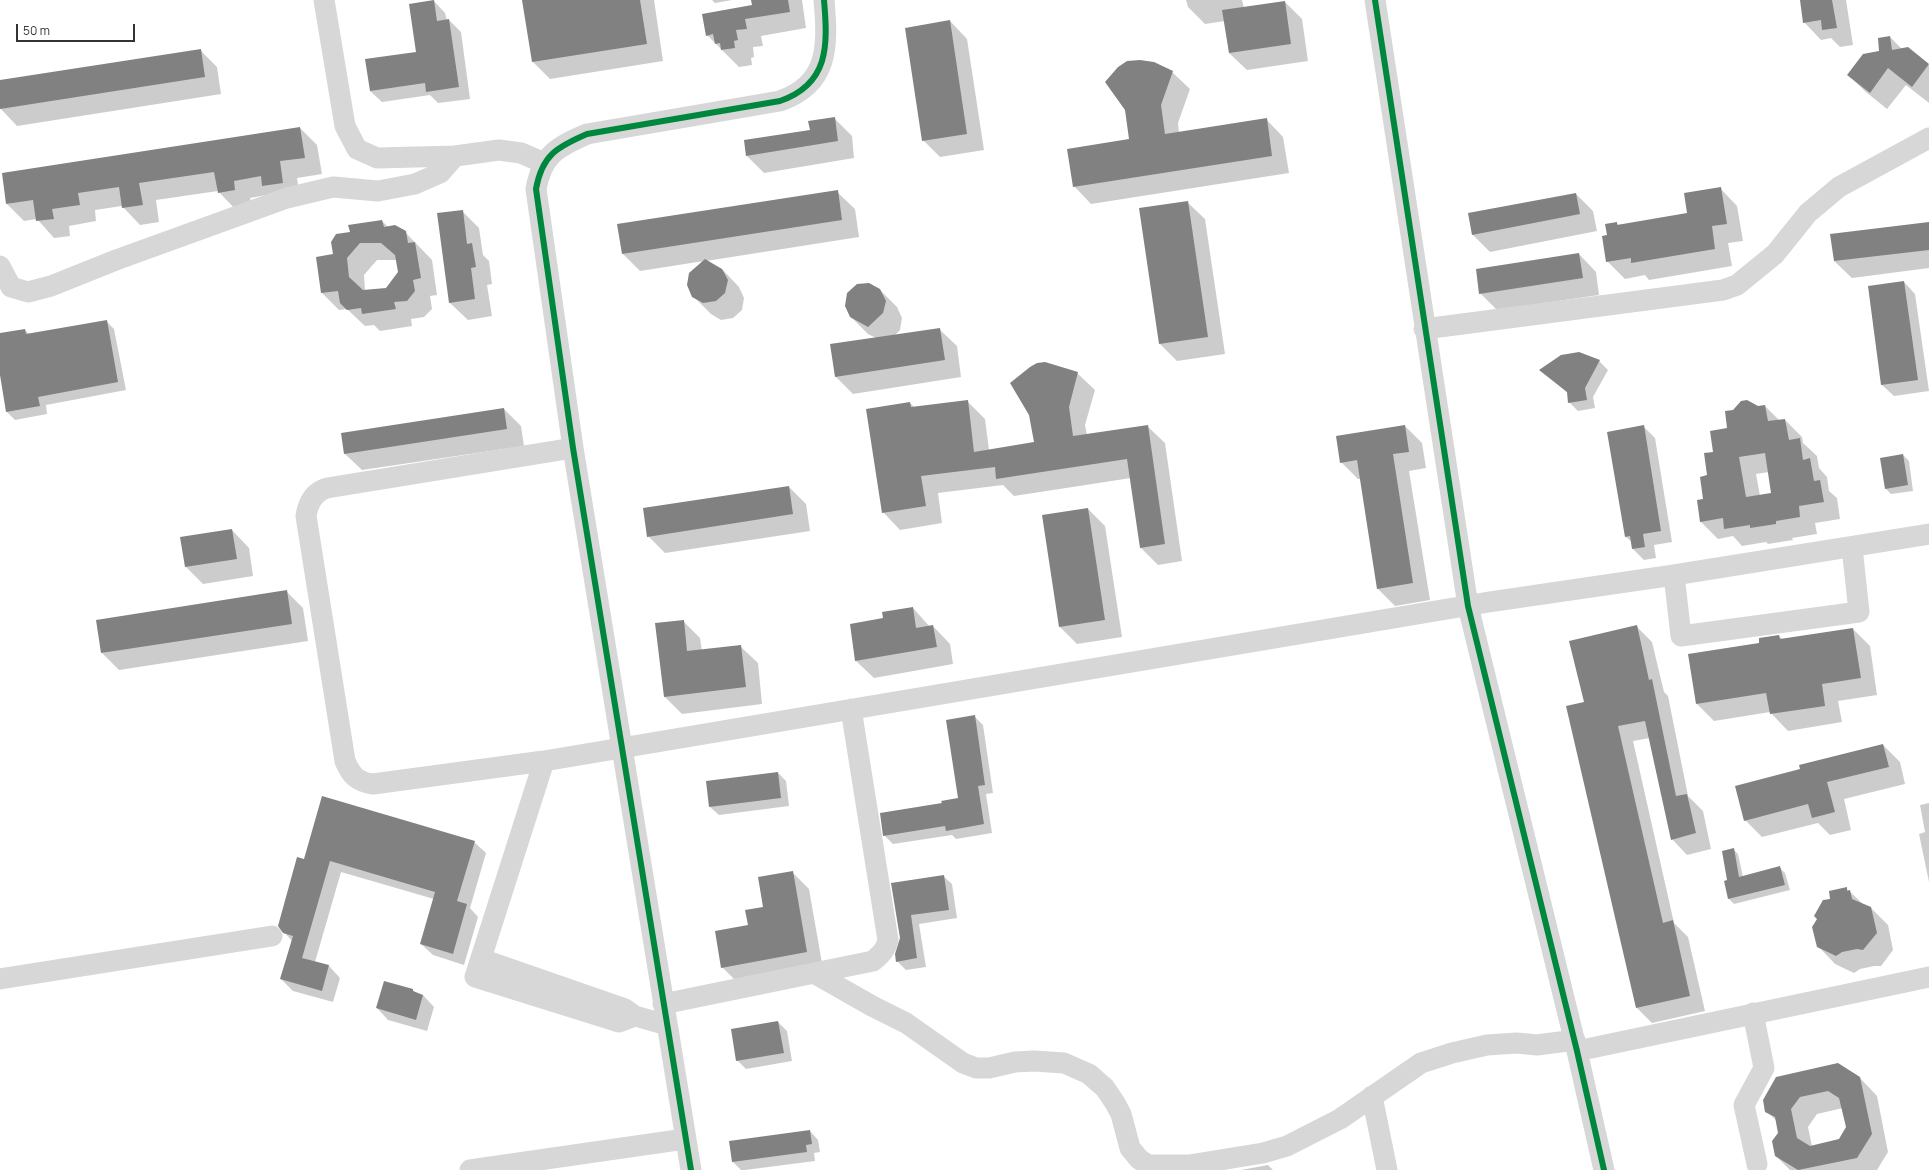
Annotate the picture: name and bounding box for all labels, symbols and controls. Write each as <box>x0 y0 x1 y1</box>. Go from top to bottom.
scale bar <box>18 16 137 42</box>
text: 50 m <box>23 22 50 39</box>

